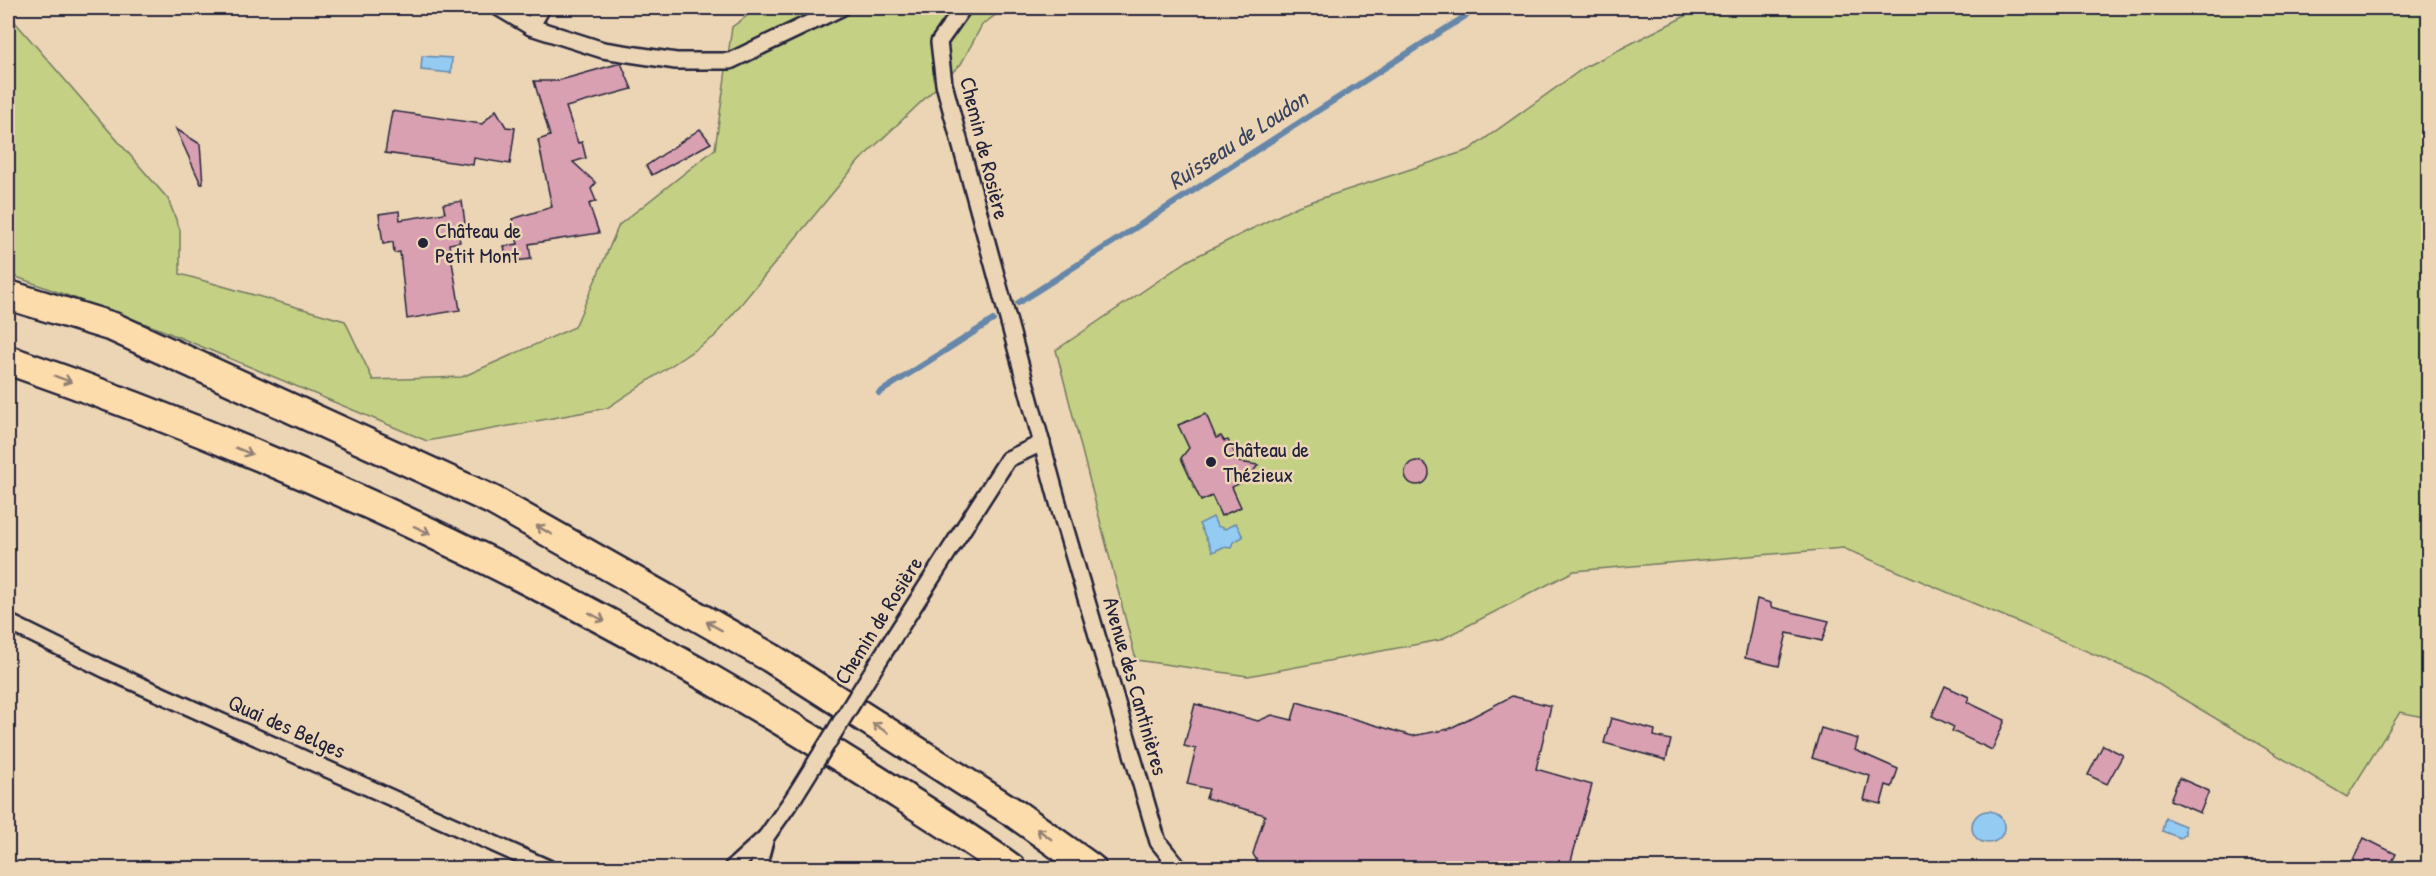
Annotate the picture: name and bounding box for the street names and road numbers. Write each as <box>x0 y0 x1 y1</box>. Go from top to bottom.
street label: Chemin de Rosière <box>953 74 1017 222</box>
street label: Chemin de Rosière <box>827 550 929 690</box>
street label: Avenue des Cantinières <box>1096 593 1176 779</box>
street label: Quai des Belges <box>224 687 350 765</box>

